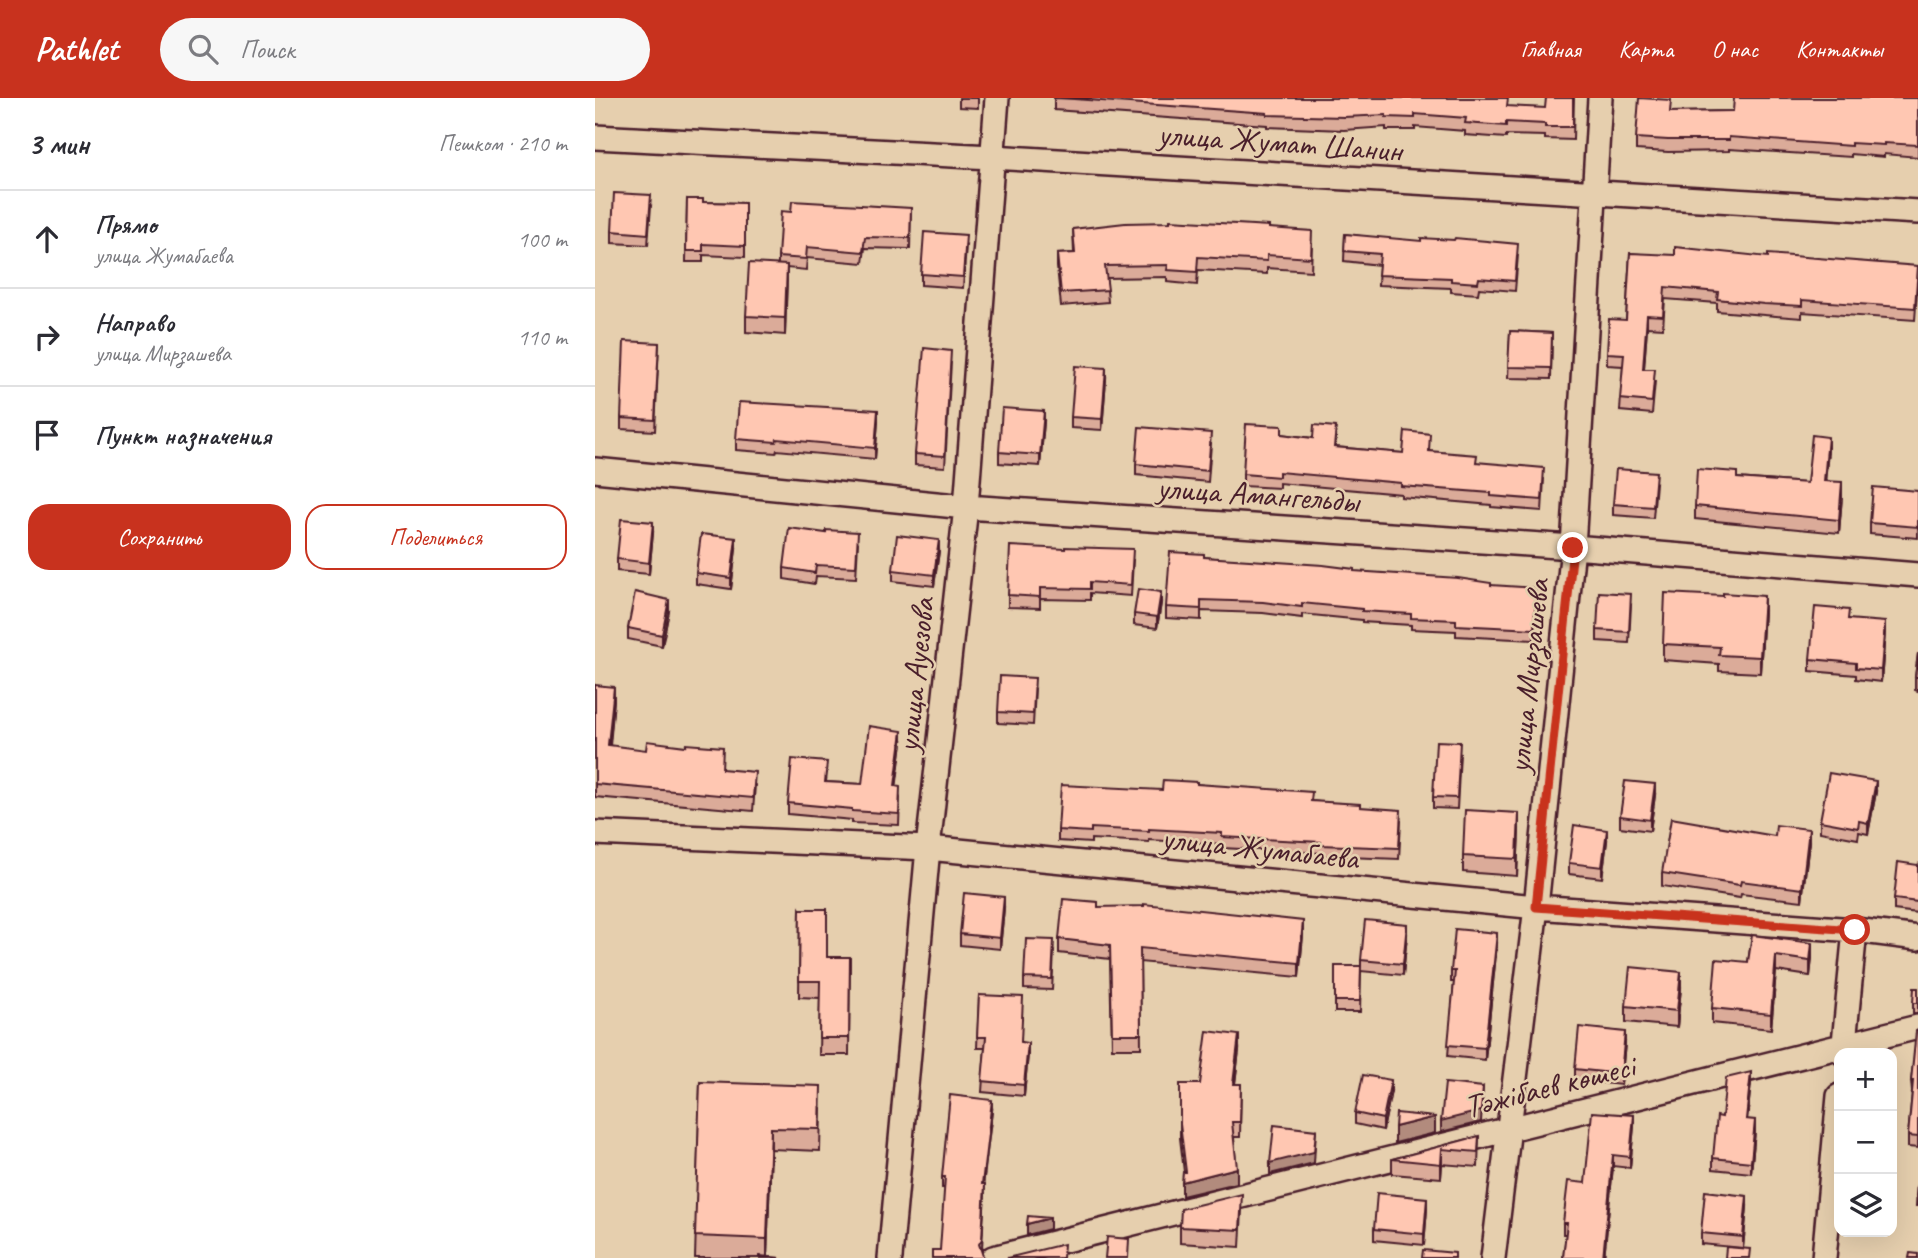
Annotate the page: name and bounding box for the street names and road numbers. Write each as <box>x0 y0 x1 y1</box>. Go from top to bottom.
street label: улица Жумат Шанин <box>1155 112 1406 172</box>
street label: улица Амангельды <box>1153 466 1363 522</box>
street label: улица Мирзашева <box>1497 575 1559 777</box>
street label: улица Ауезова <box>886 593 944 756</box>
street label: улица Жумабаева <box>1158 817 1362 879</box>
street label: Тәжібаев көшесі <box>1460 1044 1643 1127</box>

